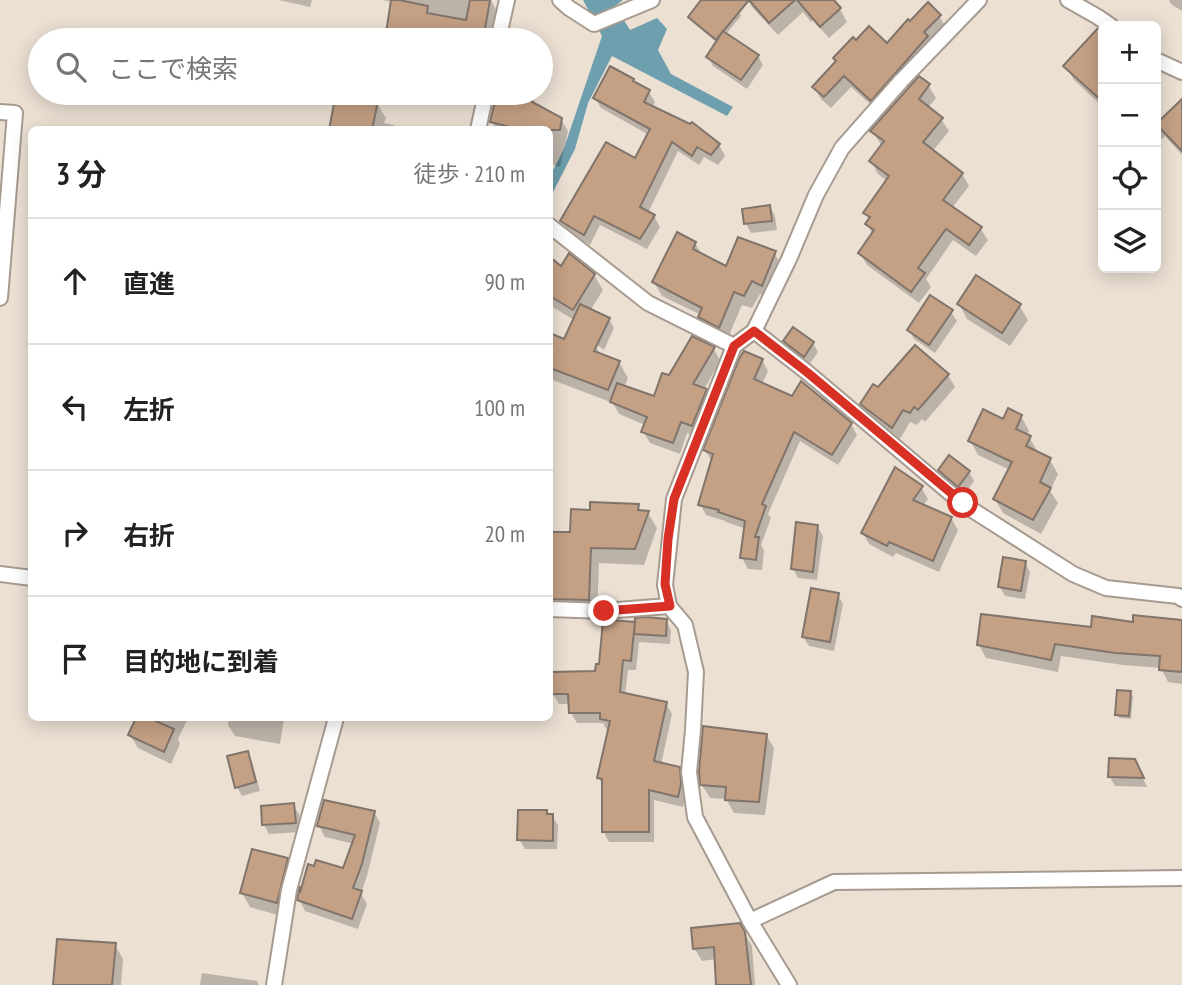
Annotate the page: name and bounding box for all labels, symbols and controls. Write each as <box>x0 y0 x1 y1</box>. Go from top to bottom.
map controls <box>1098 21 1161 273</box>
button: + <box>1098 21 1161 84</box>
search box <box>28 28 553 105</box>
icon: search <box>52 48 90 86</box>
text: ここで検索 <box>108 52 238 85</box>
button: − <box>1098 84 1161 147</box>
button: locate <box>1098 147 1161 210</box>
text: 3 分 <box>56 154 107 193</box>
text: 徒歩 · 210 m <box>413 159 525 188</box>
button: layers <box>1098 210 1161 273</box>
icon: ahead <box>56 262 94 300</box>
text: 直進 <box>123 267 175 300</box>
text: 90 m <box>484 267 525 296</box>
icon: left <box>56 388 94 426</box>
text: 左折 <box>123 393 175 426</box>
text: 100 m <box>474 393 525 422</box>
route start <box>947 487 978 518</box>
icon: right <box>56 514 94 552</box>
text: 右折 <box>123 519 175 552</box>
text: 20 m <box>484 519 525 548</box>
route end <box>588 595 619 626</box>
icon: arrive <box>56 640 94 678</box>
text: 目的地に到着 <box>123 645 279 678</box>

